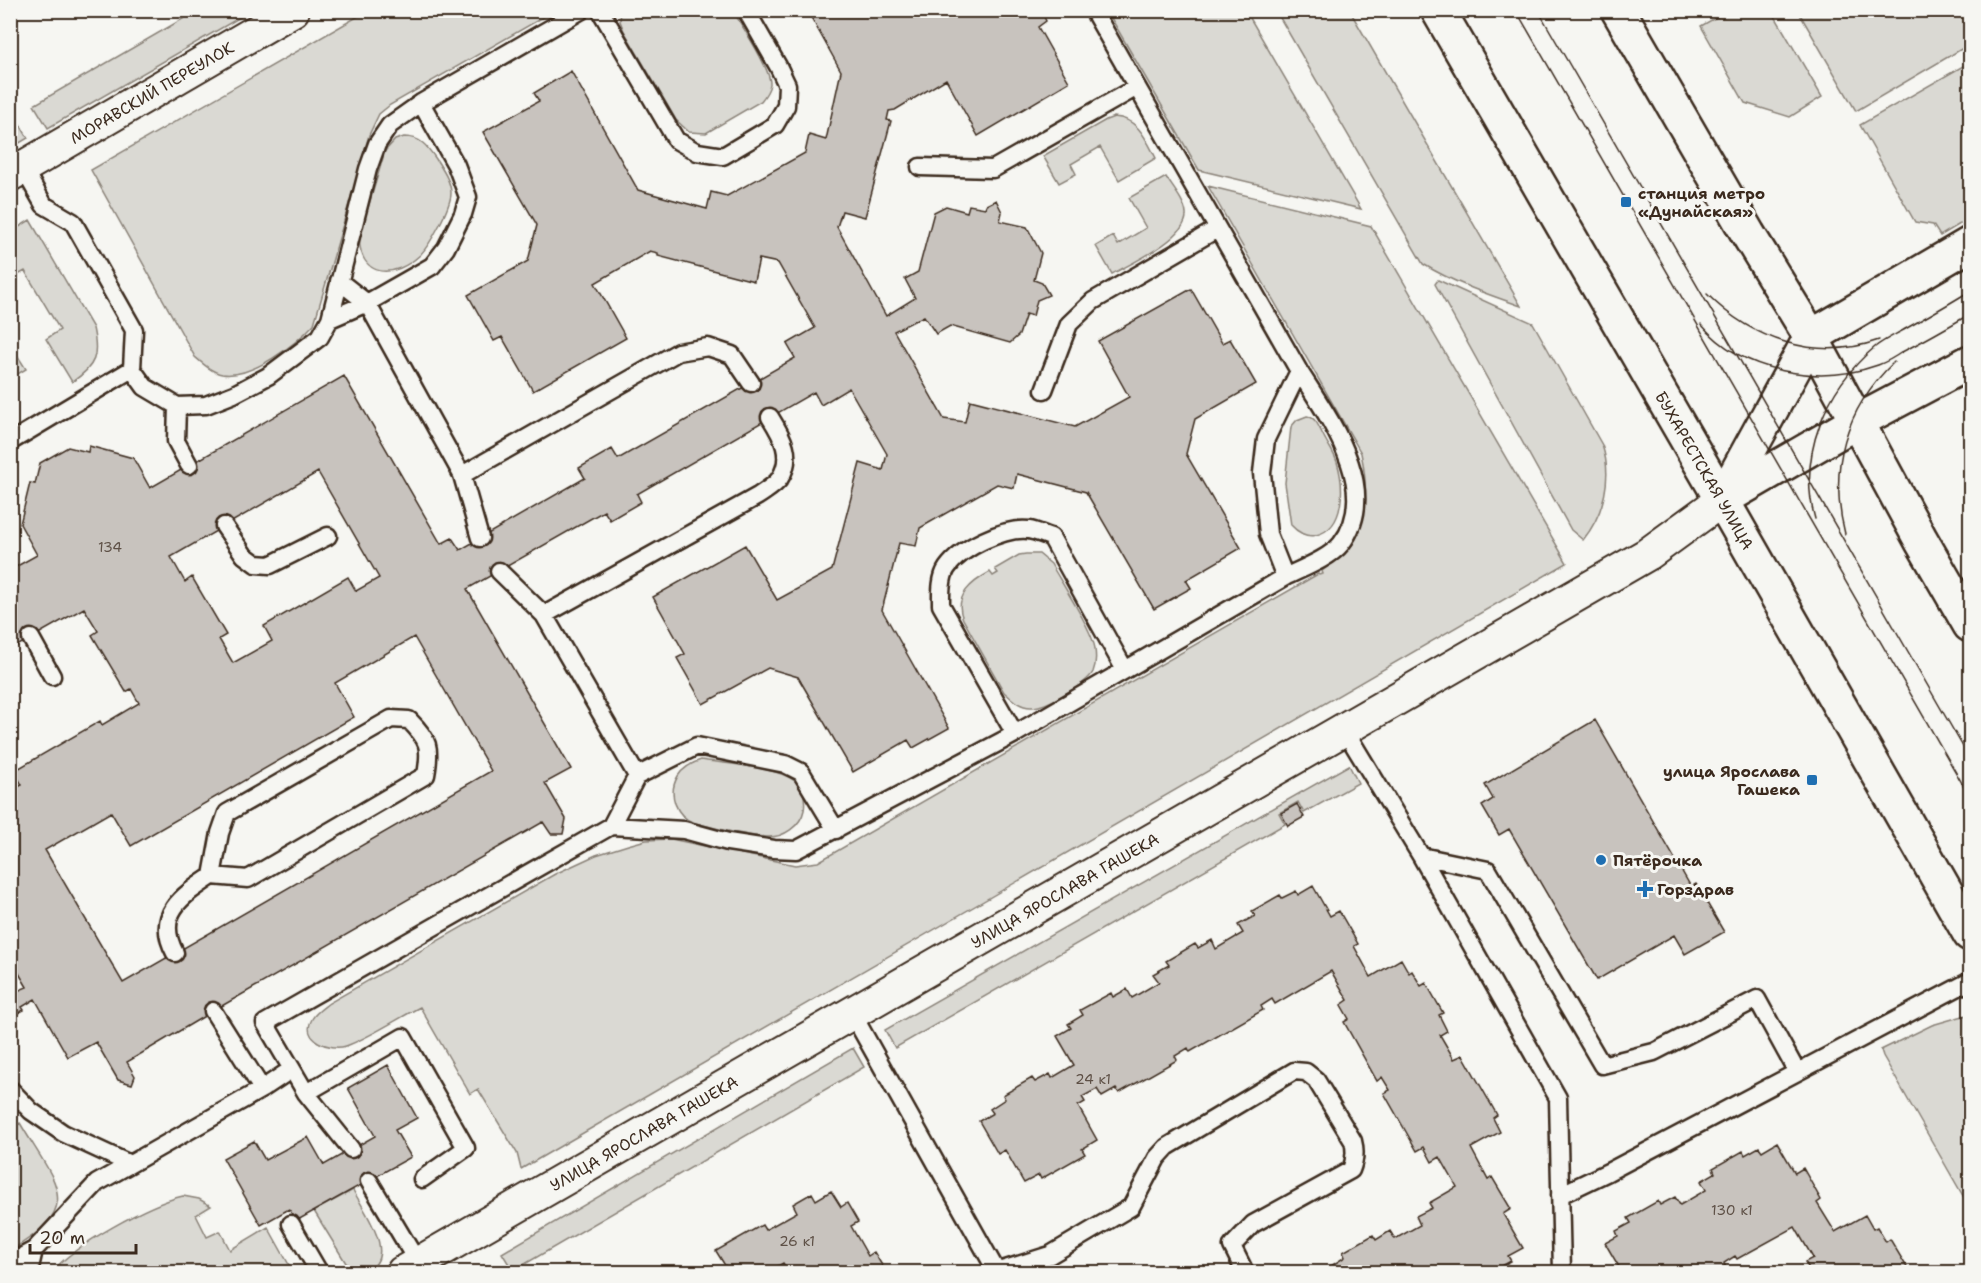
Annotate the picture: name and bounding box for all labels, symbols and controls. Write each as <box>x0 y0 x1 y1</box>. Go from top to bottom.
street label: МОРАВСКИЙ ПЕРЕУЛОК <box>66 37 238 149</box>
place label: станция метро «Дунайская» <box>1638 183 1765 222</box>
marker: станция метро «Дунайская» <box>1619 195 1633 209</box>
street label: БУХАРЕСТСКАЯ УЛИЦА <box>1650 388 1758 554</box>
house number: 134 <box>98 538 122 556</box>
place label: улица Ярослава Гашека <box>1663 761 1800 800</box>
marker: улица Ярослава Гашека <box>1805 773 1819 787</box>
street label: УЛИЦА ЯРОСЛАВА ГАШЕКА <box>967 828 1163 953</box>
place label: Пятёрочка <box>1613 850 1702 871</box>
marker: Пятёрочка <box>1594 853 1608 867</box>
place label: Горздрав <box>1657 879 1734 900</box>
marker: Горздрав <box>1638 882 1652 896</box>
house number: 24 к1 <box>1075 1070 1111 1088</box>
street label: УЛИЦА ЯРОСЛАВА ГАШЕКА <box>546 1071 742 1196</box>
house number: 130 к1 <box>1711 1201 1753 1219</box>
scale bar <box>30 1217 136 1255</box>
text: 20 m <box>39 1226 85 1250</box>
house number: 26 к1 <box>779 1232 815 1250</box>

